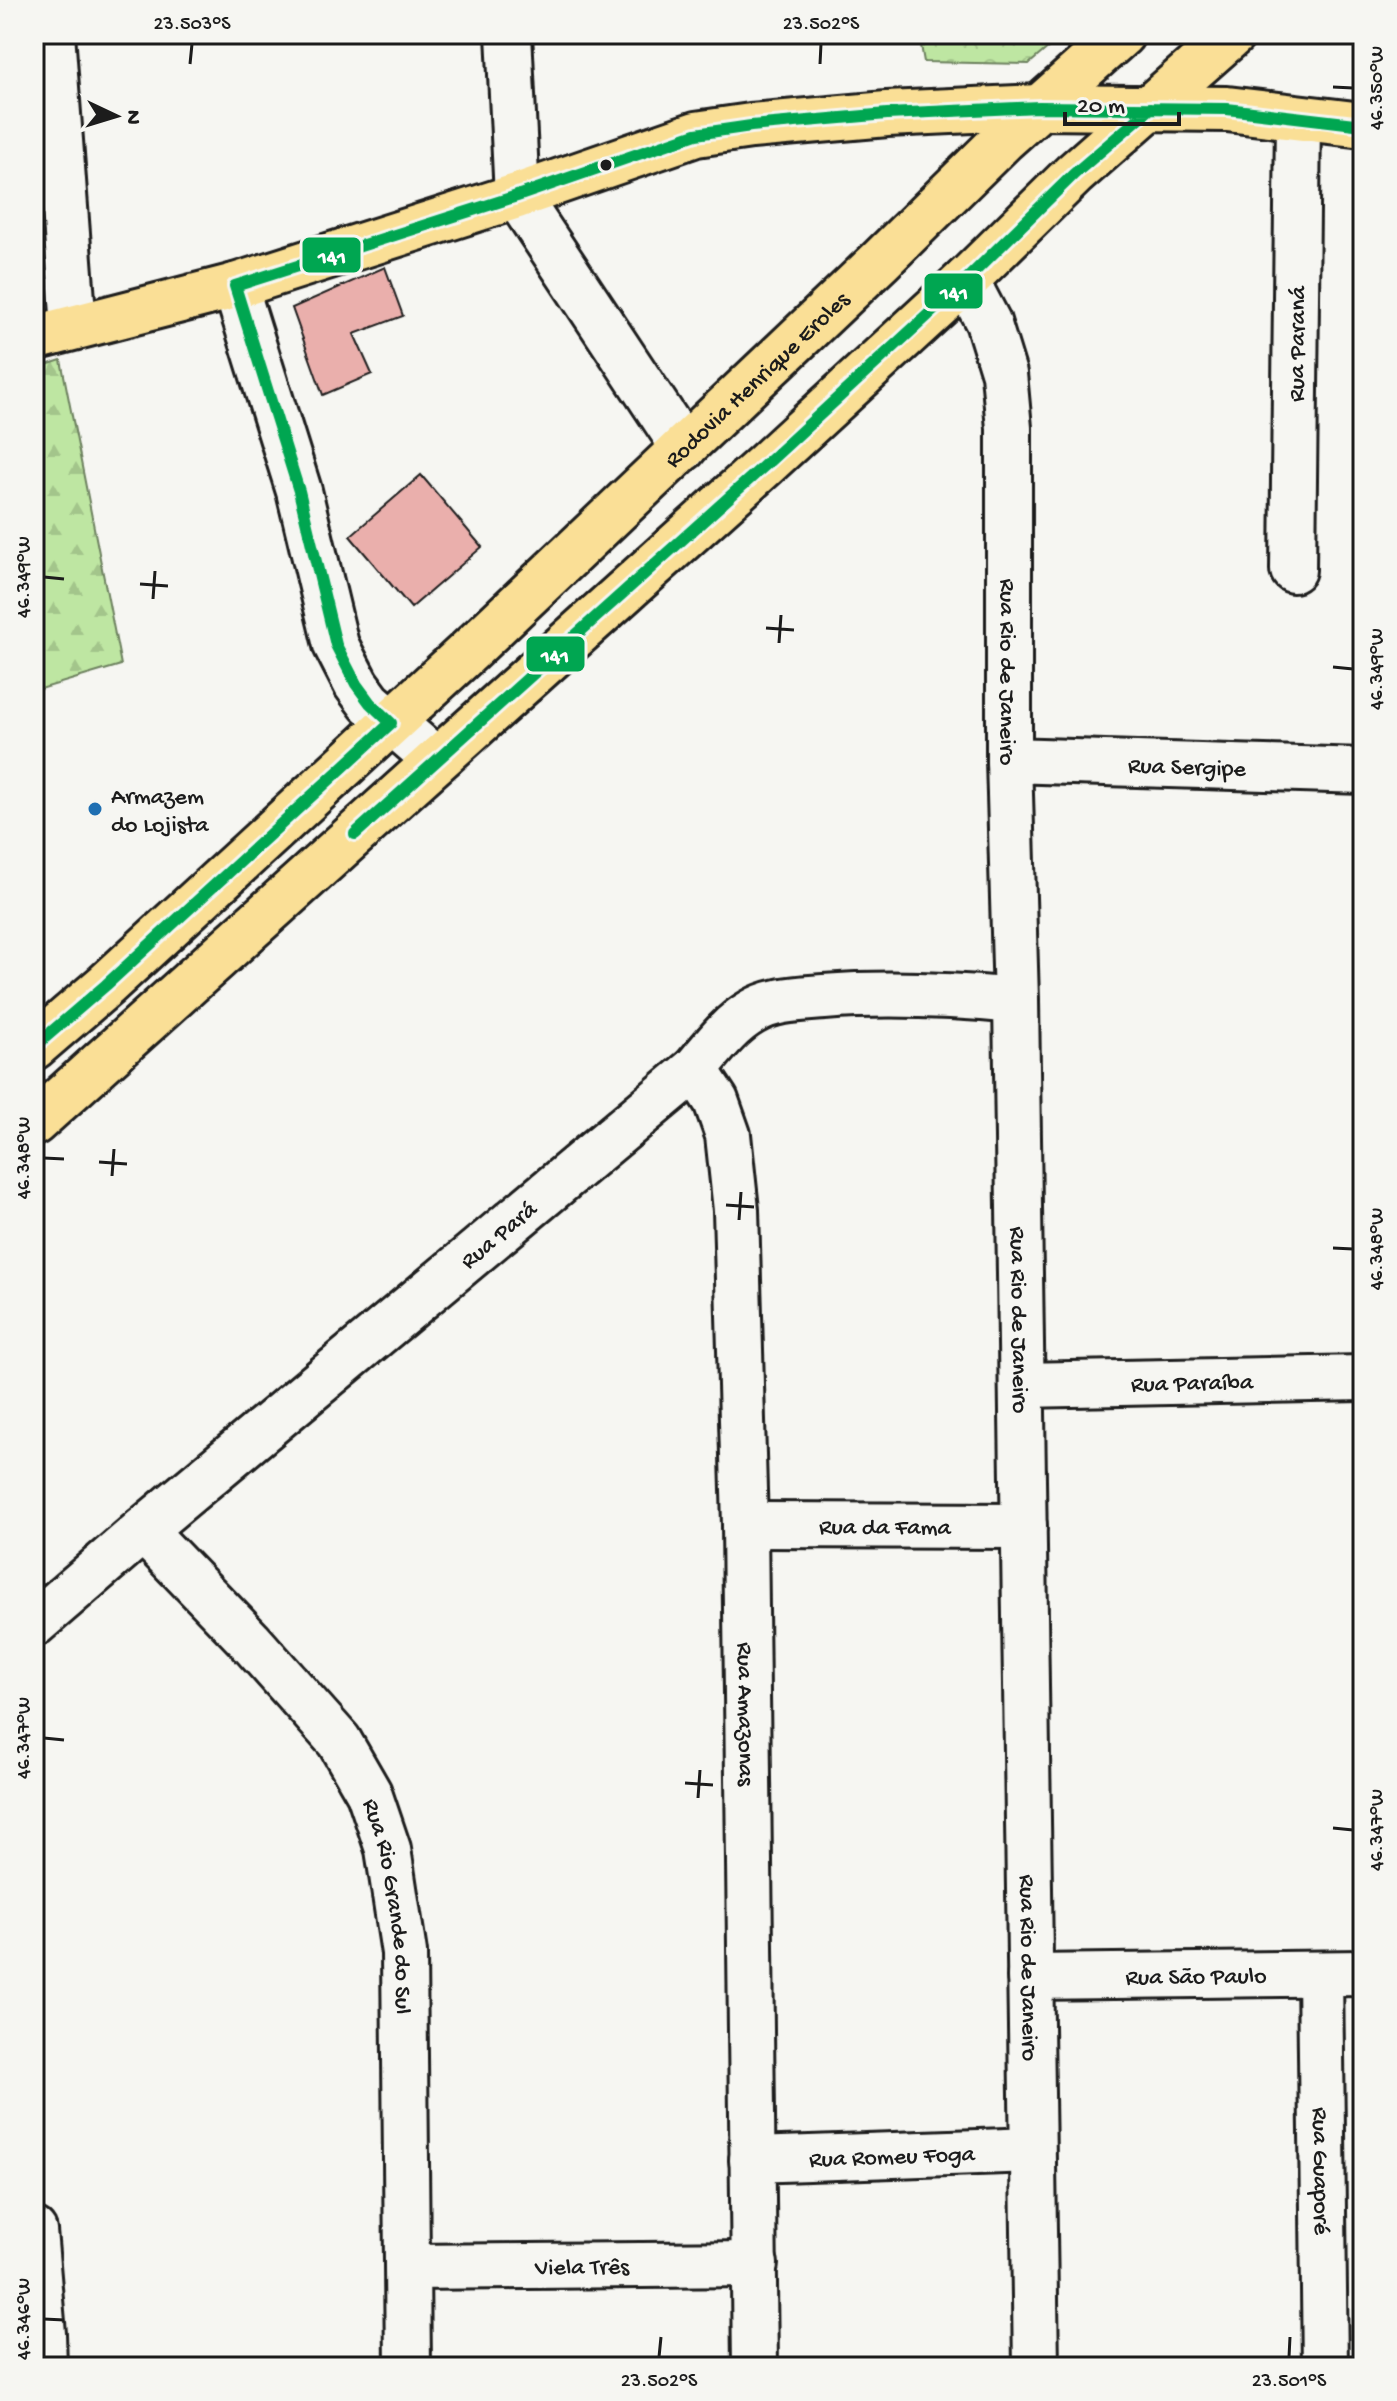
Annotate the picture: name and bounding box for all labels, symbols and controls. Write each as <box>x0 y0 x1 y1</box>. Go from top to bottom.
text: 23.503°S <box>153 14 231 37</box>
text: 23.502°S <box>783 14 860 37</box>
text: 46.350°W <box>1367 46 1390 130</box>
north arrow <box>76 76 156 156</box>
scale bar <box>1065 76 1179 126</box>
text: 20 m <box>1077 93 1125 122</box>
text: N <box>118 109 145 125</box>
unlabelled marker <box>598 157 614 173</box>
line badge: 141 <box>301 236 362 274</box>
text: 141 <box>317 246 346 272</box>
line badge: 141 <box>923 272 984 310</box>
text: 141 <box>939 282 968 308</box>
street label: Rua Paraná <box>1284 285 1314 402</box>
street label: Rodovia Henrique Eroles <box>660 286 858 476</box>
text: 46.349°W <box>14 536 37 618</box>
street label: Rua Rio de Janeiro <box>991 578 1020 765</box>
text: 46.349°W <box>1367 628 1390 710</box>
line badge: 141 <box>525 635 586 673</box>
text: 141 <box>540 645 569 671</box>
street label: Rua Sergipe <box>1127 753 1247 785</box>
place label: Armazem do Lojista <box>111 784 209 841</box>
marker: Armazem do Lojista <box>86 800 104 818</box>
text: 46.348°W <box>14 1117 37 1199</box>
street label: Rua Pará <box>456 1196 545 1277</box>
text: 46.348°W <box>1367 1208 1390 1290</box>
street label: Rua Rio de Janeiro <box>1001 1226 1033 1414</box>
street label: Rua Paraíba <box>1131 1369 1254 1401</box>
street label: Rua da Fama <box>819 1514 952 1544</box>
street label: Rua Amazonas <box>728 1642 759 1787</box>
text: 46.347°W <box>14 1697 37 1779</box>
text: 46.347°W <box>1367 1789 1390 1871</box>
street label: Rua Rio Grande do Sul <box>354 1795 416 2014</box>
street label: Rua Rio de Janeiro <box>1011 1874 1043 2061</box>
street label: Rua São Paulo <box>1125 1963 1267 1994</box>
street label: Rua Guaporé <box>1304 2107 1334 2236</box>
street label: Rua Romeu Foga <box>809 2141 976 2176</box>
street label: Viela Três <box>534 2254 630 2284</box>
text: 46.346°W <box>14 2278 37 2360</box>
text: 23.502°S <box>621 2371 698 2394</box>
text: 23.501°S <box>1252 2371 1327 2394</box>

